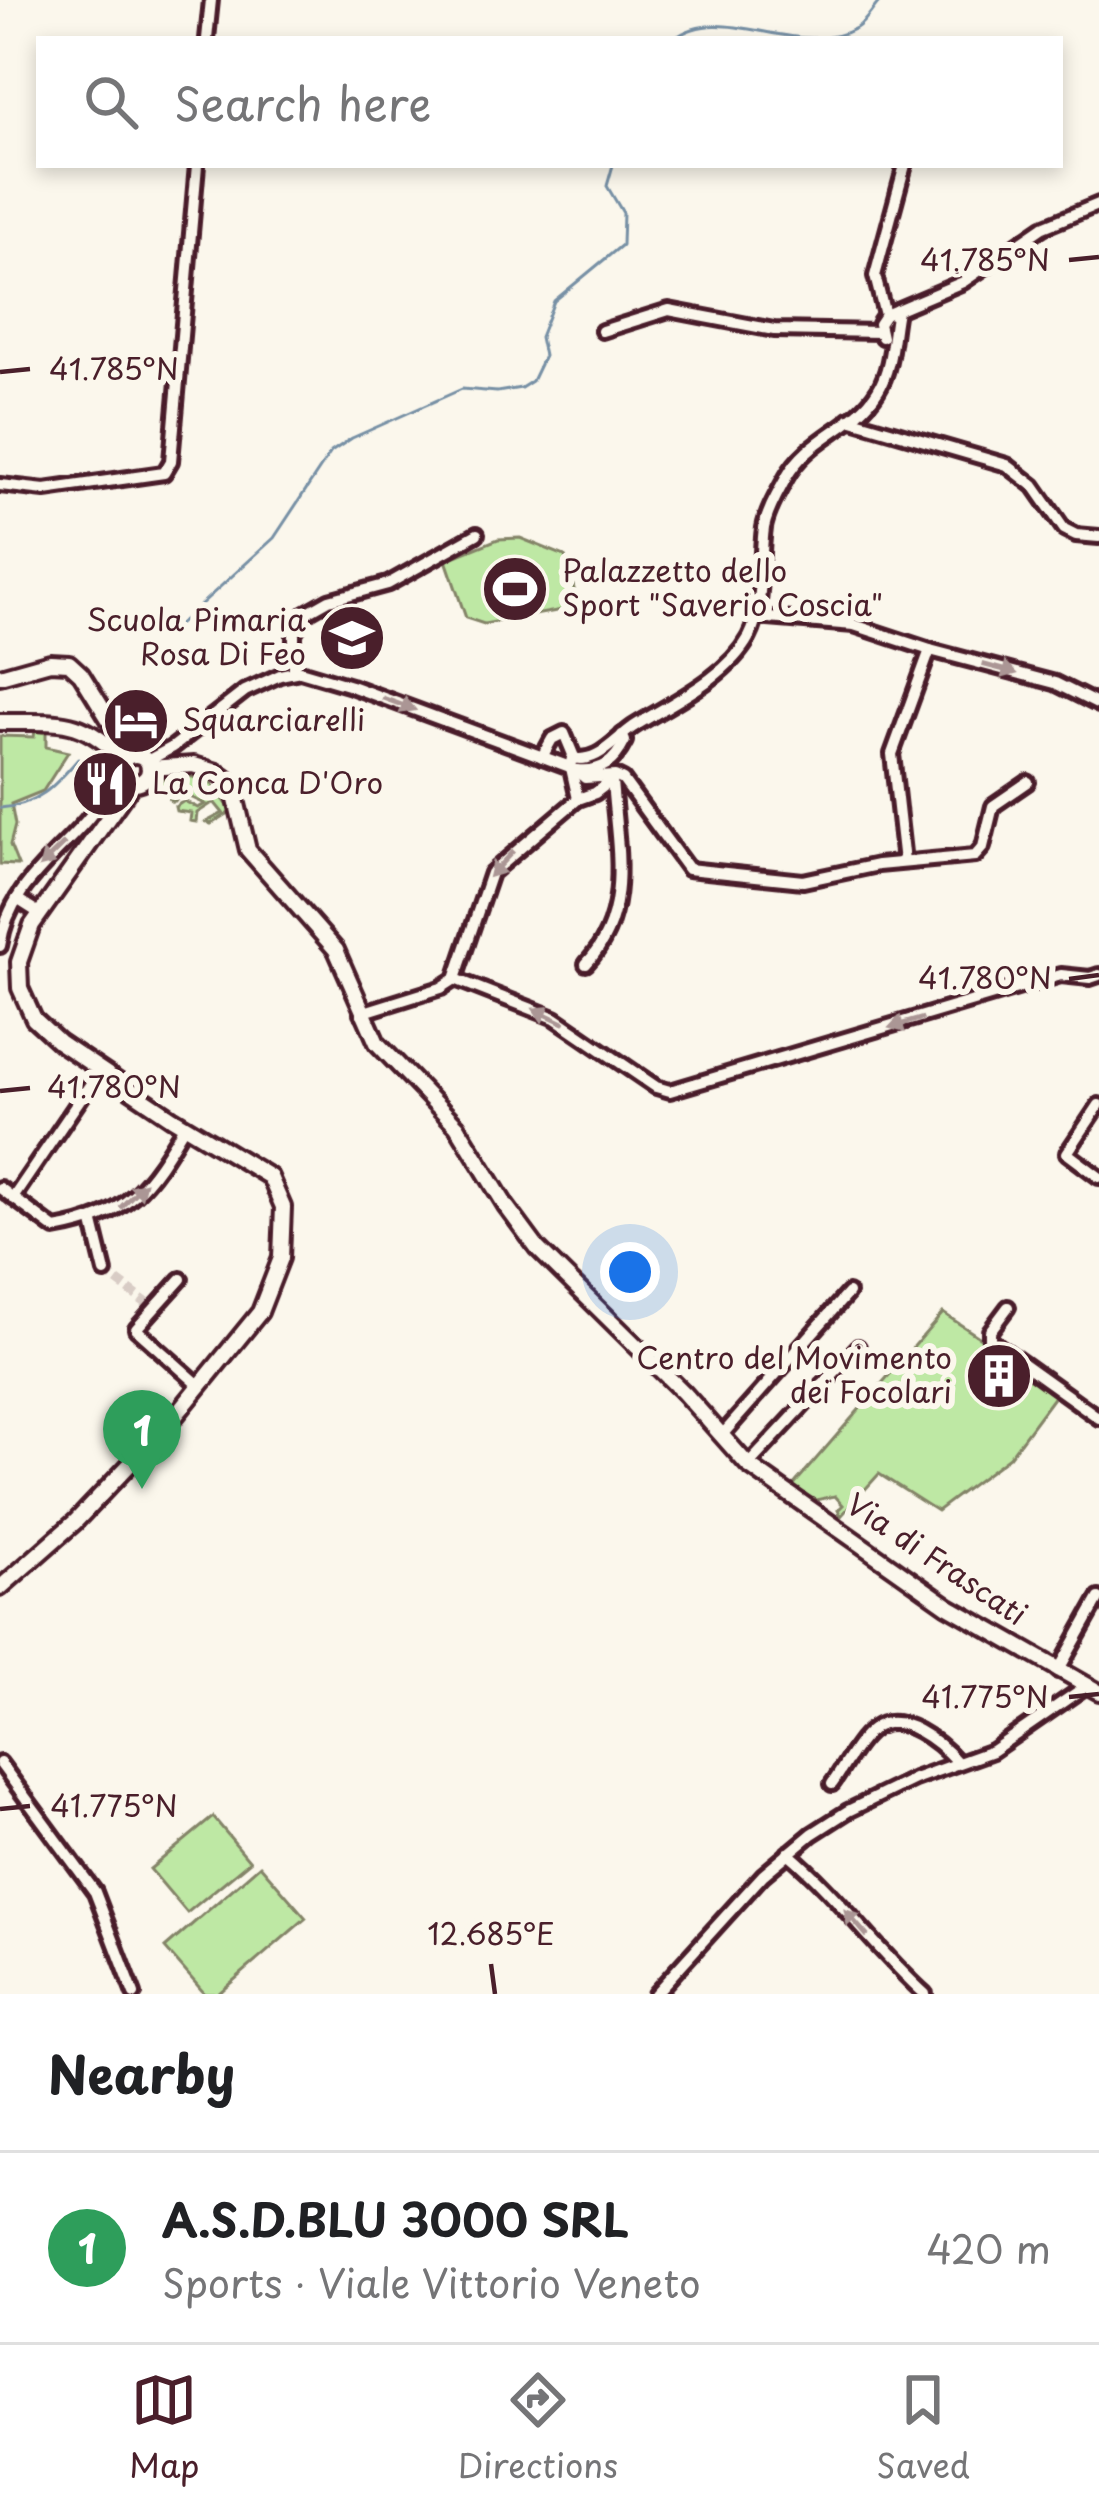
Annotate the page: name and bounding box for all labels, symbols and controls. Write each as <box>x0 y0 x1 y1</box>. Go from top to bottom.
search box <box>36 36 1063 168</box>
text: Search here <box>174 68 431 136</box>
icon: search <box>78 69 144 135</box>
text: 41.785°N <box>920 236 1050 281</box>
text: 41.785°N <box>49 345 179 390</box>
place label: Palazzetto dello Sport "Saverio Coscia" <box>562 547 883 626</box>
sports icon: Palazzetto dello Sport "Saverio Coscia" <box>480 554 550 624</box>
place label: Scuola Pimaria Rosa Di Feo <box>86 596 306 675</box>
school or university icon: Scuola Pimaria Rosa Di Feo <box>317 603 387 673</box>
one-way arrow <box>982 660 1019 679</box>
hotel icon: Squarciarelli <box>101 686 171 756</box>
one-way arrow <box>382 695 418 714</box>
place label: Squarciarelli <box>182 696 365 741</box>
restaurant icon: La Conca D'Oro <box>70 749 140 819</box>
place label: La Conca D'Oro <box>152 759 383 804</box>
one-way arrow <box>38 841 66 869</box>
one-way arrow <box>488 849 516 878</box>
text: 41.780°N <box>918 954 1052 999</box>
one-way arrow <box>531 1006 566 1026</box>
one-way arrow <box>888 1015 924 1033</box>
text: 41.780°N <box>47 1063 181 1108</box>
one-way arrow <box>118 1181 146 1210</box>
your location <box>600 1242 660 1302</box>
place label: Centro del Movimento dei Focolari <box>636 1334 952 1413</box>
building icon: Centro del Movimento dei Focolari <box>964 1341 1034 1411</box>
pin: 1 <box>103 1390 181 1489</box>
street label: Via di Frascati <box>838 1481 1037 1635</box>
text: 41.775°N <box>921 1673 1049 1718</box>
text: 41.775°N <box>50 1782 178 1827</box>
one-way arrow <box>843 1909 870 1938</box>
text: 12.685°E <box>427 1910 555 1955</box>
text: Nearby <box>48 2034 235 2111</box>
text: A.S.D.BLU 3000 SRL <box>162 2184 629 2252</box>
text: 1 <box>78 2218 96 2277</box>
text: 420 m <box>926 2218 1051 2277</box>
text: Sports · Viale Vittorio Veneto <box>162 2252 701 2311</box>
tab: Map <box>129 2367 200 2489</box>
tab: Directions <box>458 2367 618 2489</box>
tab: Saved <box>876 2367 970 2489</box>

